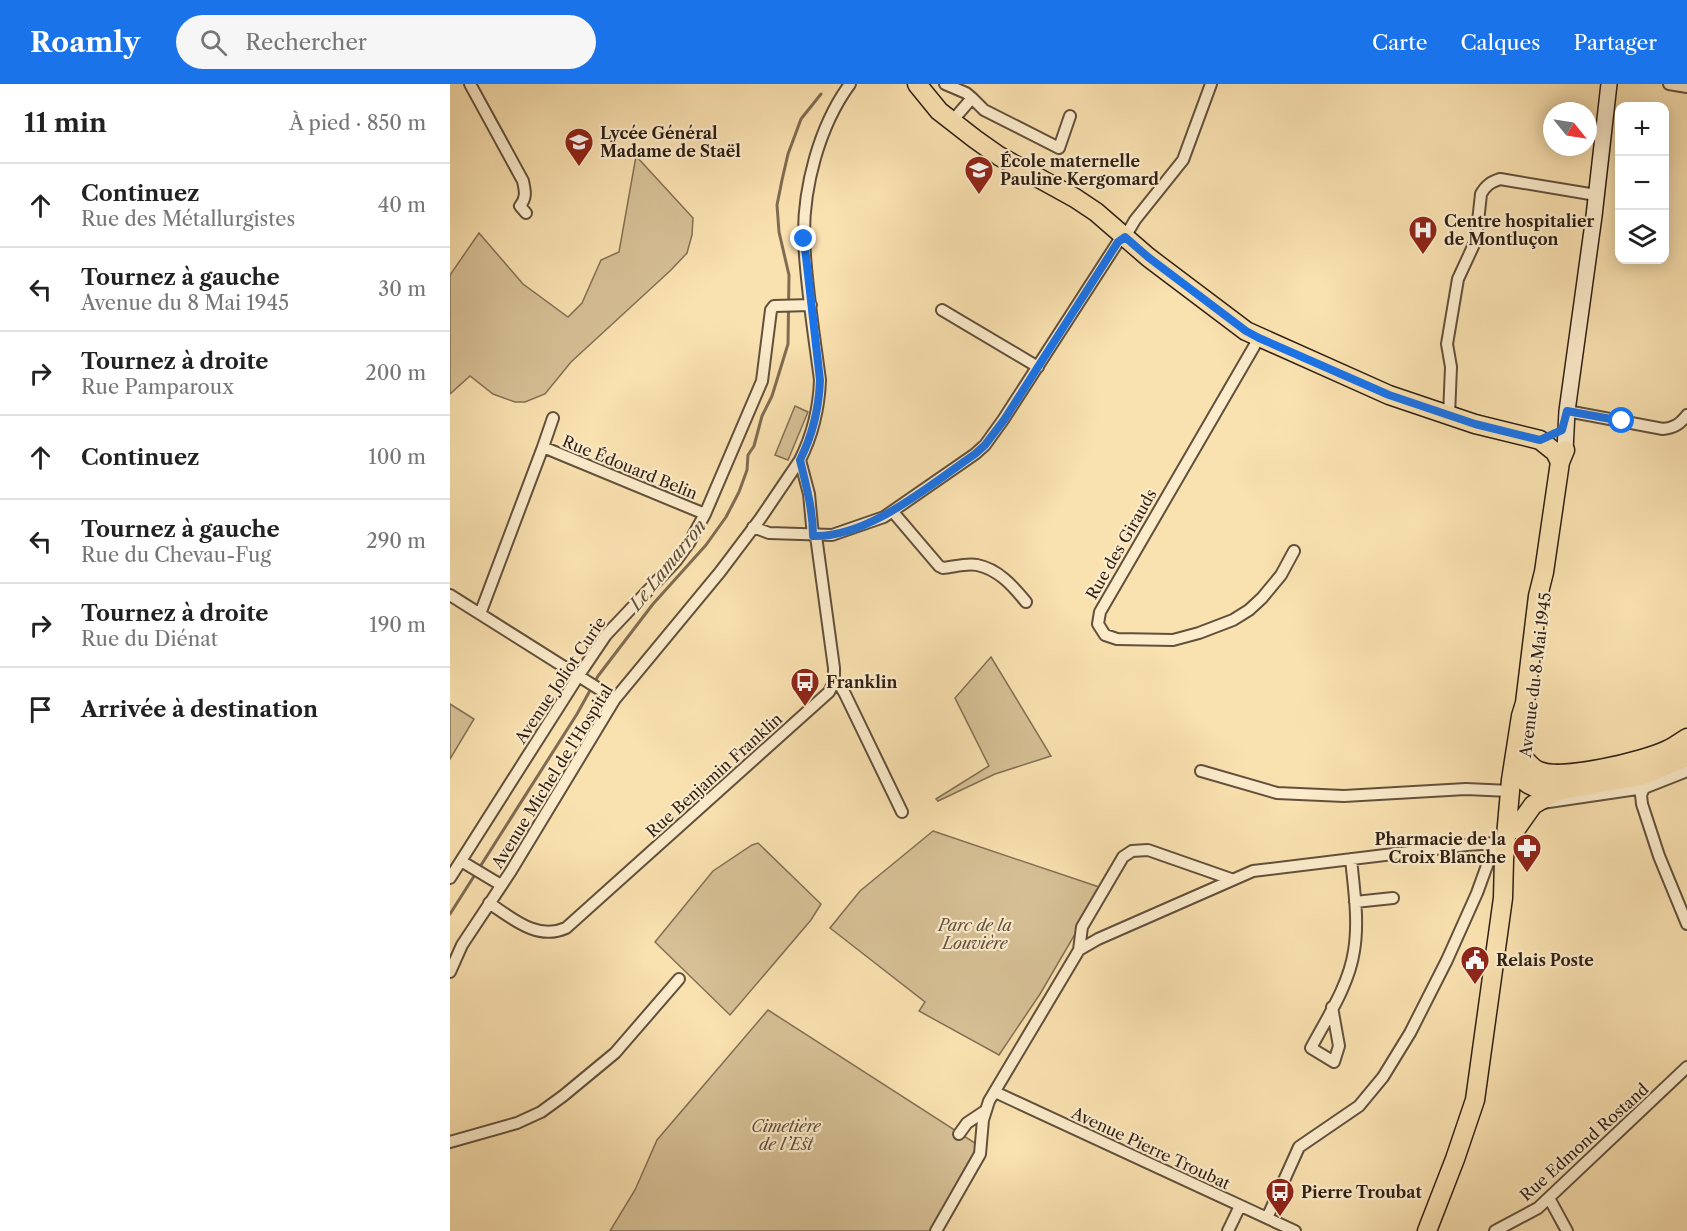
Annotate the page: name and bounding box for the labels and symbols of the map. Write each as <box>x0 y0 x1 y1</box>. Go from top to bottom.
north arrow <box>1543 102 1597 156</box>
place label: Lycée Général Madame de Staël <box>600 123 741 161</box>
school or university icon: Lycée Général Madame de Staël <box>563 126 595 168</box>
place label: École maternelle Pauline Kergomard <box>1000 151 1159 189</box>
school or university icon: École maternelle Pauline Kergomard <box>963 154 995 196</box>
place label: Centre hospitalier de Montluçon <box>1444 211 1595 249</box>
hospital icon: Centre hospitalier de Montluçon <box>1407 214 1439 256</box>
route end <box>790 225 816 251</box>
route start <box>1608 407 1634 433</box>
street label: Rue Édouard Belin <box>560 431 700 503</box>
street label: Rue des Girauds <box>1081 485 1161 603</box>
water label: Le Lamarron <box>623 515 711 616</box>
street label: Avenue du 8 Mai 1945 <box>1515 591 1555 760</box>
street label: Avenue Joliot Curie <box>510 613 610 748</box>
bus stop icon: Franklin <box>789 666 821 708</box>
place label: Franklin <box>826 672 897 692</box>
street label: Avenue Michel de l'Hospital <box>486 680 617 873</box>
street label: Rue Benjamin Franklin <box>642 709 786 841</box>
place label: Pharmacie de la Croix Blanche <box>1375 829 1507 867</box>
pharmacy icon: Pharmacie de la Croix Blanche <box>1511 832 1543 874</box>
park label: Parc de la Louvière <box>936 915 1012 953</box>
public building icon: Relais Poste <box>1459 944 1491 986</box>
place label: Relais Poste <box>1496 950 1594 970</box>
street label: Rue Edmond Rostand <box>1515 1079 1653 1205</box>
street label: Avenue Pierre Troubat <box>1068 1102 1234 1194</box>
park label: Cimetière de l’Est <box>751 1116 822 1154</box>
bus stop icon: Pierre Troubat <box>1264 1176 1296 1218</box>
place label: Pierre Troubat <box>1301 1182 1422 1202</box>

